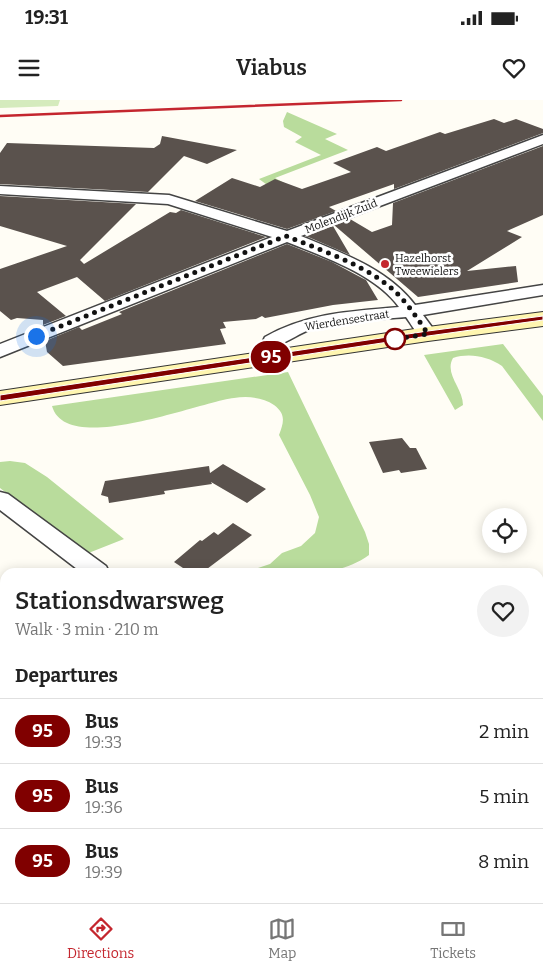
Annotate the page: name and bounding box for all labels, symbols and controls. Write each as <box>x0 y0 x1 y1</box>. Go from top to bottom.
text: 19:31 <box>25 6 68 29</box>
icon: menu <box>15 54 43 82</box>
text: Viabus <box>236 54 307 81</box>
icon: heart <box>500 54 528 82</box>
street label: Molendijk Zuid <box>303 197 380 236</box>
place label: Hazelhorst Tweewielers <box>395 252 459 278</box>
marker: Hazelhorst Tweewielers <box>379 258 391 270</box>
street label: Wierdensestraat <box>304 307 390 334</box>
your location <box>24 324 49 349</box>
unlabelled marker <box>384 328 406 350</box>
line badge: 95 <box>248 341 294 373</box>
text: 95 <box>261 346 281 368</box>
map controls <box>482 508 527 553</box>
button: locate <box>482 508 527 553</box>
button: heart <box>477 585 529 637</box>
text: Stationsdwarsweg <box>15 587 224 615</box>
text: Walk · 3 min · 210 m <box>15 620 158 639</box>
text: Departures <box>15 664 118 687</box>
text: Bus <box>85 710 119 733</box>
text: 95 <box>32 720 53 742</box>
text: 2 min <box>479 720 529 743</box>
text: 19:33 <box>85 733 122 752</box>
text: Bus <box>85 775 119 798</box>
text: 95 <box>32 785 53 807</box>
text: 5 min <box>479 785 529 808</box>
text: 19:36 <box>85 798 123 817</box>
text: Bus <box>85 840 119 863</box>
text: 95 <box>32 850 53 872</box>
text: 8 min <box>478 850 529 873</box>
text: 19:39 <box>85 863 123 882</box>
tab: Directions <box>67 915 134 962</box>
tab: Map <box>268 915 296 962</box>
tab: Tickets <box>430 915 476 962</box>

